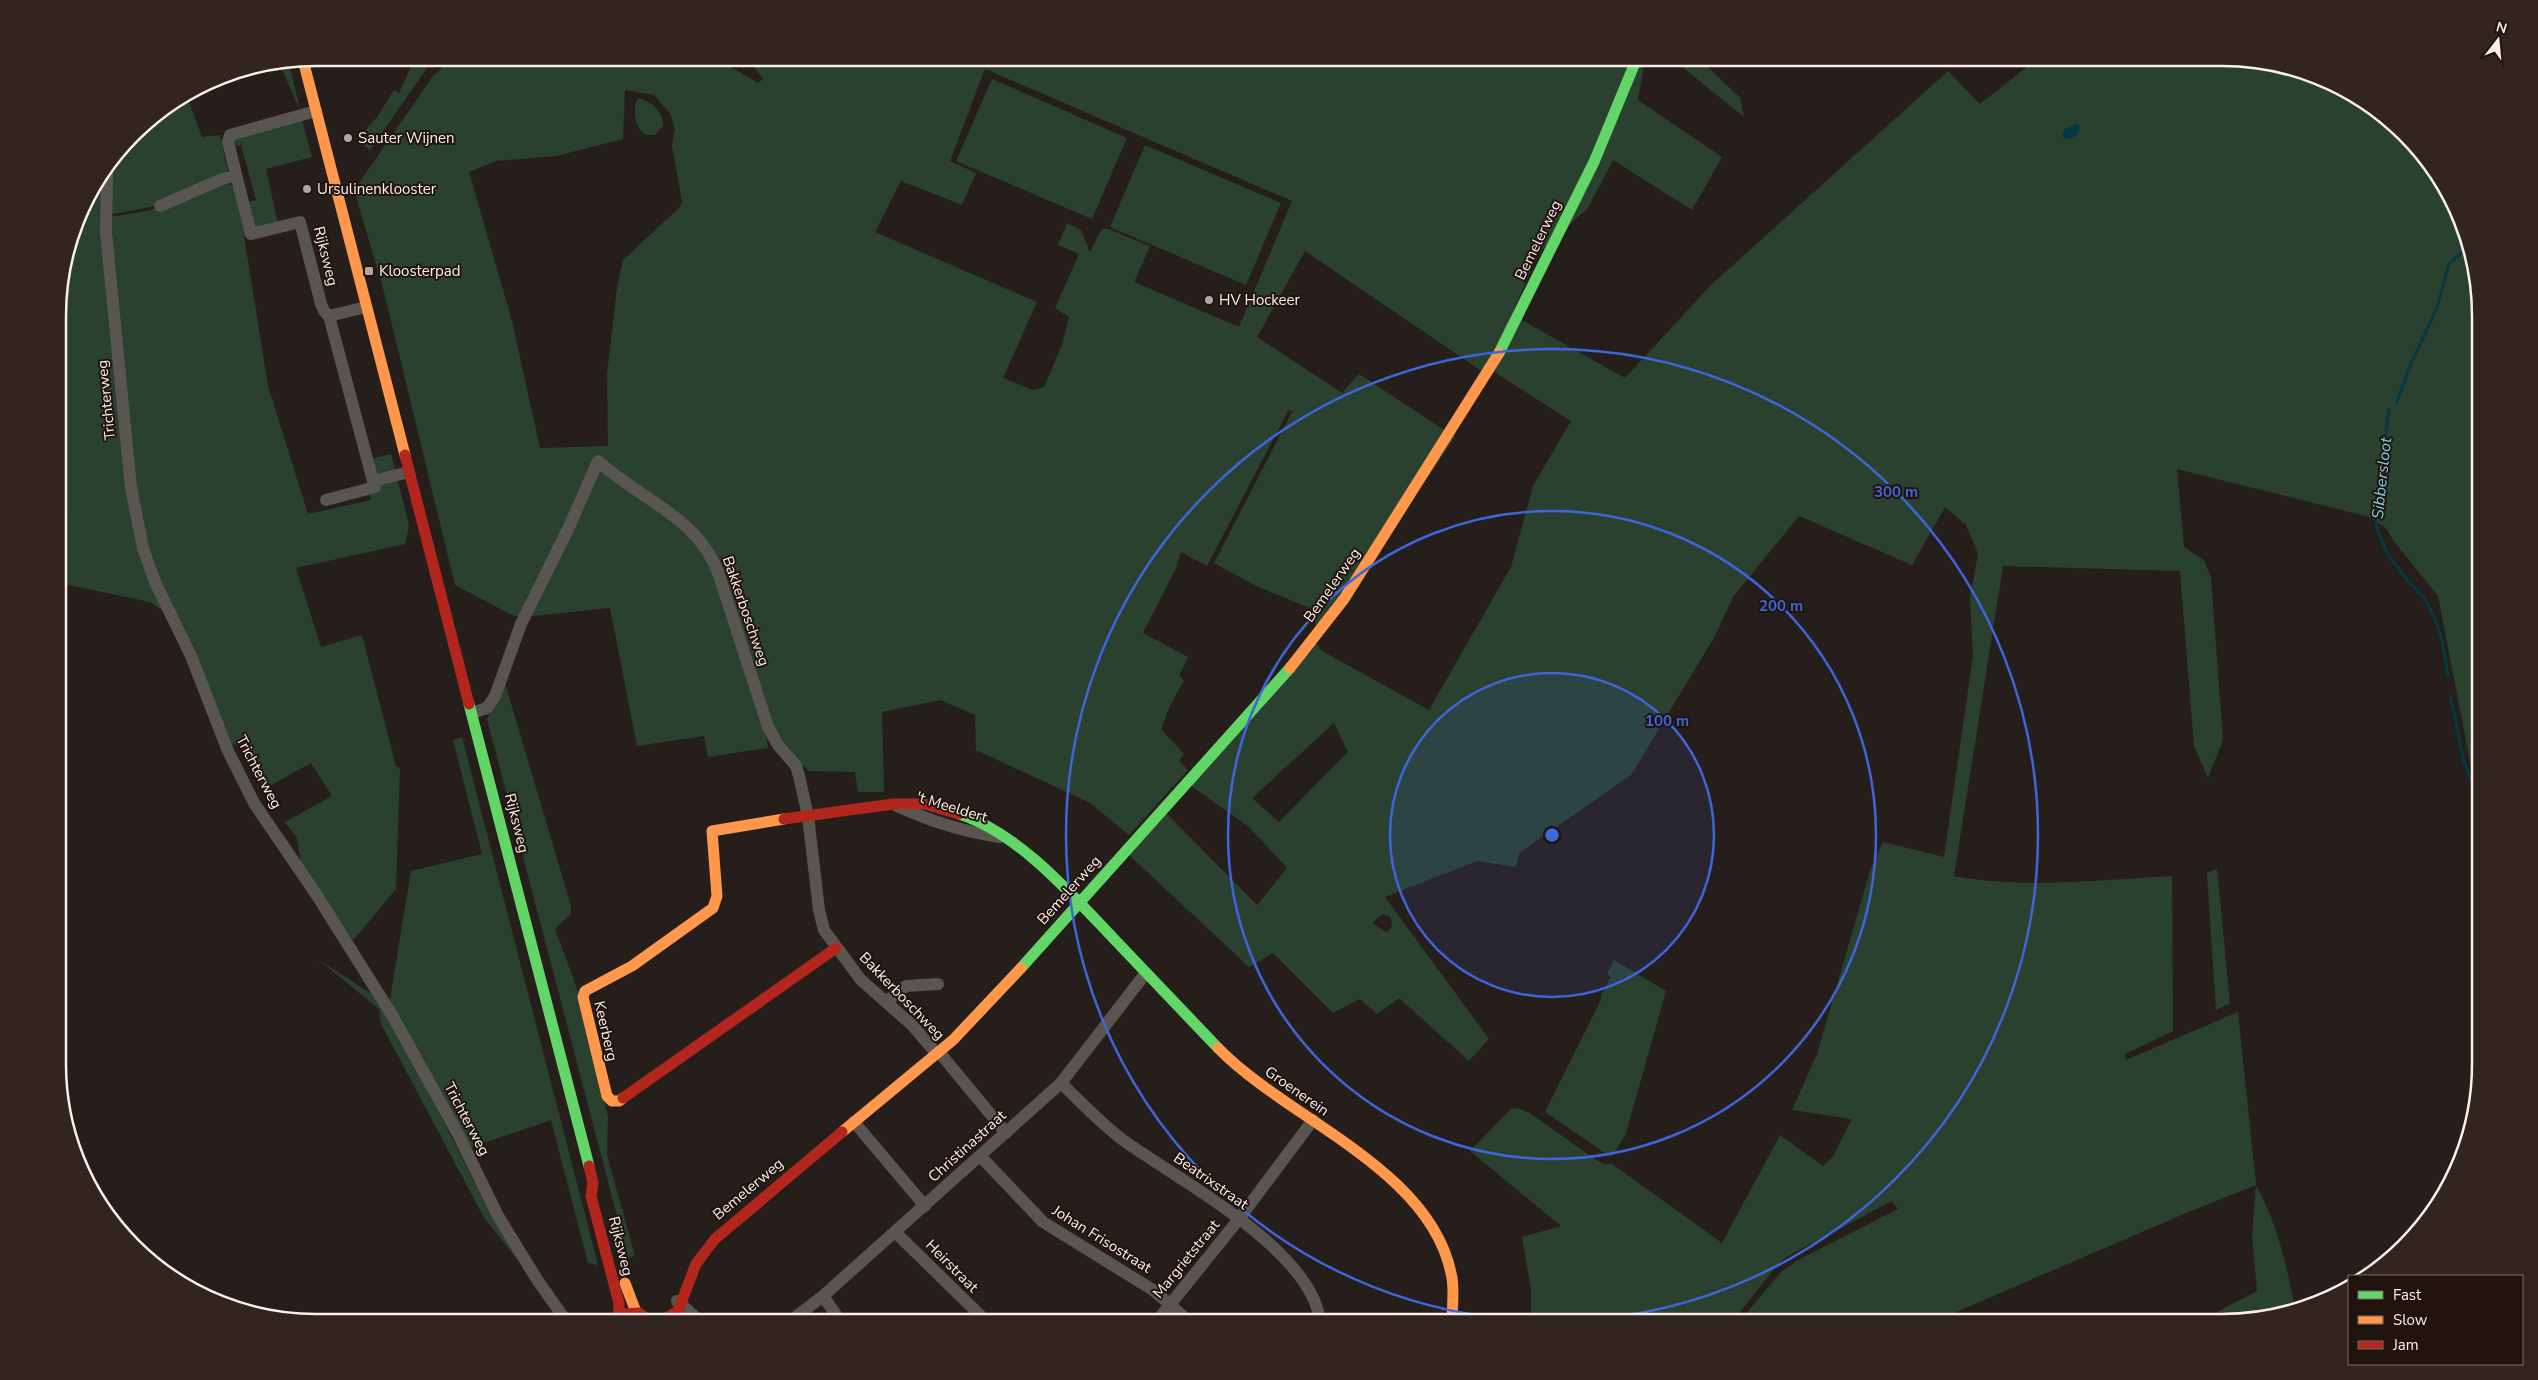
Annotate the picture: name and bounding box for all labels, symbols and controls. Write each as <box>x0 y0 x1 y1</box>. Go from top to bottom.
north arrow <box>2473 15 2523 65</box>
text: N <box>2494 17 2509 39</box>
place label: Sauter Wijnen <box>358 128 455 148</box>
marker: Sauter Wijnen <box>342 132 354 144</box>
place label: Ursulinenklooster <box>317 179 437 199</box>
marker: Ursulinenklooster <box>301 183 313 195</box>
street label: Bemelerweg <box>1510 197 1566 283</box>
street label: Rijksweg <box>309 224 343 288</box>
place label: Kloosterpad <box>379 261 461 281</box>
marker: Kloosterpad <box>363 265 375 277</box>
place label: HV Hockeer <box>1219 290 1301 310</box>
marker: HV Hockeer <box>1203 294 1215 306</box>
street label: Trichterweg <box>92 359 120 441</box>
water label: Sibbersloot <box>2367 436 2397 520</box>
text: 300 m <box>1874 482 1918 502</box>
street label: Bemelerweg <box>1299 544 1365 626</box>
street label: Bakkerboschweg <box>718 553 774 669</box>
text: 200 m <box>1759 596 1803 616</box>
text: 100 m <box>1645 711 1689 731</box>
street label: Trichterweg <box>231 732 287 812</box>
street label: 't Meeldert <box>914 787 991 827</box>
street label: Rijksweg <box>500 791 534 855</box>
centre of rings <box>1543 826 1561 844</box>
street label: Bemelerweg <box>1033 851 1105 929</box>
street label: Bakkerboschweg <box>855 948 949 1044</box>
street label: Keerberg <box>589 999 623 1063</box>
street label: Groenerein <box>1261 1062 1333 1120</box>
street label: Trichterweg <box>439 1079 495 1159</box>
street label: Christinastraat <box>924 1105 1011 1186</box>
street label: Beatrixstraat <box>1170 1148 1253 1215</box>
street label: Bemelerweg <box>708 1154 788 1224</box>
street label: Johan Frisostraat <box>1048 1200 1156 1278</box>
street label: Rijksweg <box>604 1214 638 1278</box>
street label: Margrietstraat <box>1148 1215 1224 1302</box>
street label: Heirstraat <box>921 1235 983 1297</box>
legend <box>2348 1275 2523 1365</box>
text: Fast <box>2393 1285 2422 1305</box>
text: Slow <box>2393 1310 2428 1330</box>
text: Jam <box>2392 1335 2419 1355</box>

